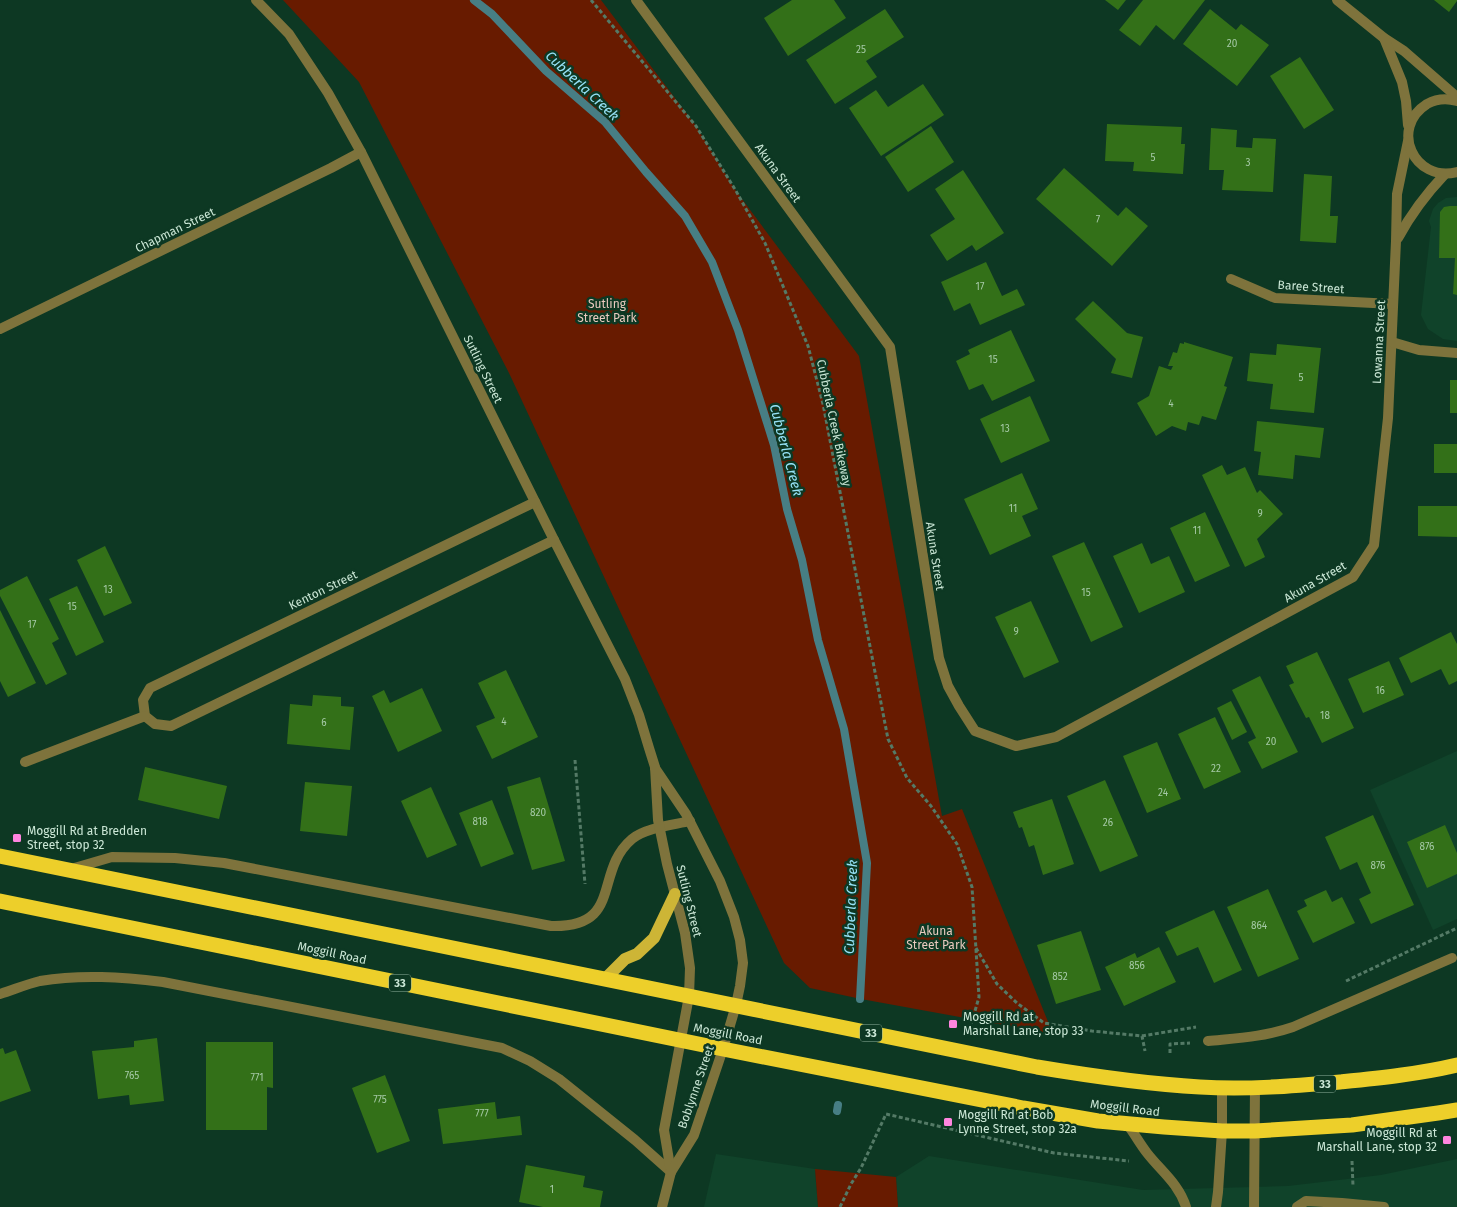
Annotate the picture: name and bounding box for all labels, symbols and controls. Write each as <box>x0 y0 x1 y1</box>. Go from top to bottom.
house number: 20 <box>1227 38 1238 50</box>
house number: 25 <box>856 44 866 56</box>
water label: Cubberla Creek <box>542 48 623 125</box>
street label: Akuna Street <box>752 141 804 206</box>
house number: 5 <box>1150 152 1156 164</box>
house number: 3 <box>1246 157 1251 169</box>
street label: Chapman Street <box>133 204 218 255</box>
house number: 7 <box>1096 214 1101 226</box>
street label: Baree Street <box>1277 278 1346 296</box>
house number: 17 <box>976 281 985 293</box>
park label: Sutling Street Park <box>577 297 638 325</box>
street label: Lowanna Street <box>1370 299 1388 384</box>
street label: Sutling Street <box>461 333 506 406</box>
house number: 15 <box>988 354 998 366</box>
street label: Cubberla Creek Bikeway <box>814 358 854 488</box>
house number: 5 <box>1298 372 1304 384</box>
house number: 4 <box>1168 398 1174 410</box>
water label: Cubberla Creek <box>766 402 807 498</box>
house number: 13 <box>1000 423 1010 435</box>
house number: 11 <box>1009 503 1017 515</box>
house number: 9 <box>1257 508 1263 520</box>
street label: Akuna Street <box>923 521 947 592</box>
house number: 11 <box>1193 525 1201 537</box>
street label: Akuna Street <box>1282 558 1349 605</box>
street label: Kenton Street <box>286 567 360 613</box>
house number: 13 <box>103 584 113 596</box>
house number: 15 <box>1081 587 1091 599</box>
house number: 15 <box>67 601 77 613</box>
house number: 17 <box>28 619 37 631</box>
house number: 9 <box>1013 626 1019 638</box>
house number: 16 <box>1375 685 1385 697</box>
house number: 18 <box>1320 710 1330 722</box>
house number: 4 <box>501 716 507 728</box>
house number: 6 <box>321 717 327 729</box>
house number: 20 <box>1266 736 1277 748</box>
house number: 22 <box>1211 763 1221 775</box>
house number: 24 <box>1158 787 1169 799</box>
house number: 820 <box>530 807 546 819</box>
house number: 818 <box>472 816 488 828</box>
house number: 26 <box>1103 817 1113 829</box>
place label: Moggill Rd at Bredden Street, stop 32 <box>27 824 147 852</box>
marker: Moggill Rd at Bredden Street, stop 32 <box>11 832 23 844</box>
house number: 876 <box>1420 841 1434 853</box>
water label: Cubberla Creek <box>841 859 861 954</box>
house number: 876 <box>1371 860 1385 872</box>
street label: Sutling Street <box>673 864 705 939</box>
house number: 864 <box>1251 920 1268 932</box>
park label: Akuna Street Park <box>906 924 967 952</box>
street label: Moggill Road <box>296 939 368 967</box>
house number: 856 <box>1129 960 1145 972</box>
house number: 852 <box>1052 971 1068 983</box>
road number: 33 <box>389 974 411 991</box>
place label: Moggill Rd at Marshall Lane, stop 33 <box>963 1010 1084 1038</box>
marker: Moggill Rd at Marshall Lane, stop 33 <box>947 1018 959 1030</box>
street label: Moggill Road <box>692 1020 764 1048</box>
road number: 33 <box>860 1024 882 1042</box>
street label: Boblynne Street <box>675 1043 717 1130</box>
house number: 765 <box>125 1070 139 1082</box>
house number: 771 <box>250 1072 264 1084</box>
road number: 33 <box>1314 1076 1336 1092</box>
house number: 775 <box>373 1094 387 1106</box>
street label: Moggill Road <box>1089 1097 1161 1119</box>
house number: 777 <box>475 1108 489 1120</box>
place label: Moggill Rd at Bob Lynne Street, stop 32a <box>958 1108 1077 1136</box>
marker: Moggill Rd at Bob Lynne Street, stop 32a <box>942 1116 954 1128</box>
place label: Moggill Rd at Marshall Lane, stop 32 <box>1317 1126 1438 1154</box>
marker: Moggill Rd at Marshall Lane, stop 32 <box>1441 1134 1453 1146</box>
house number: 1 <box>550 1184 554 1196</box>

